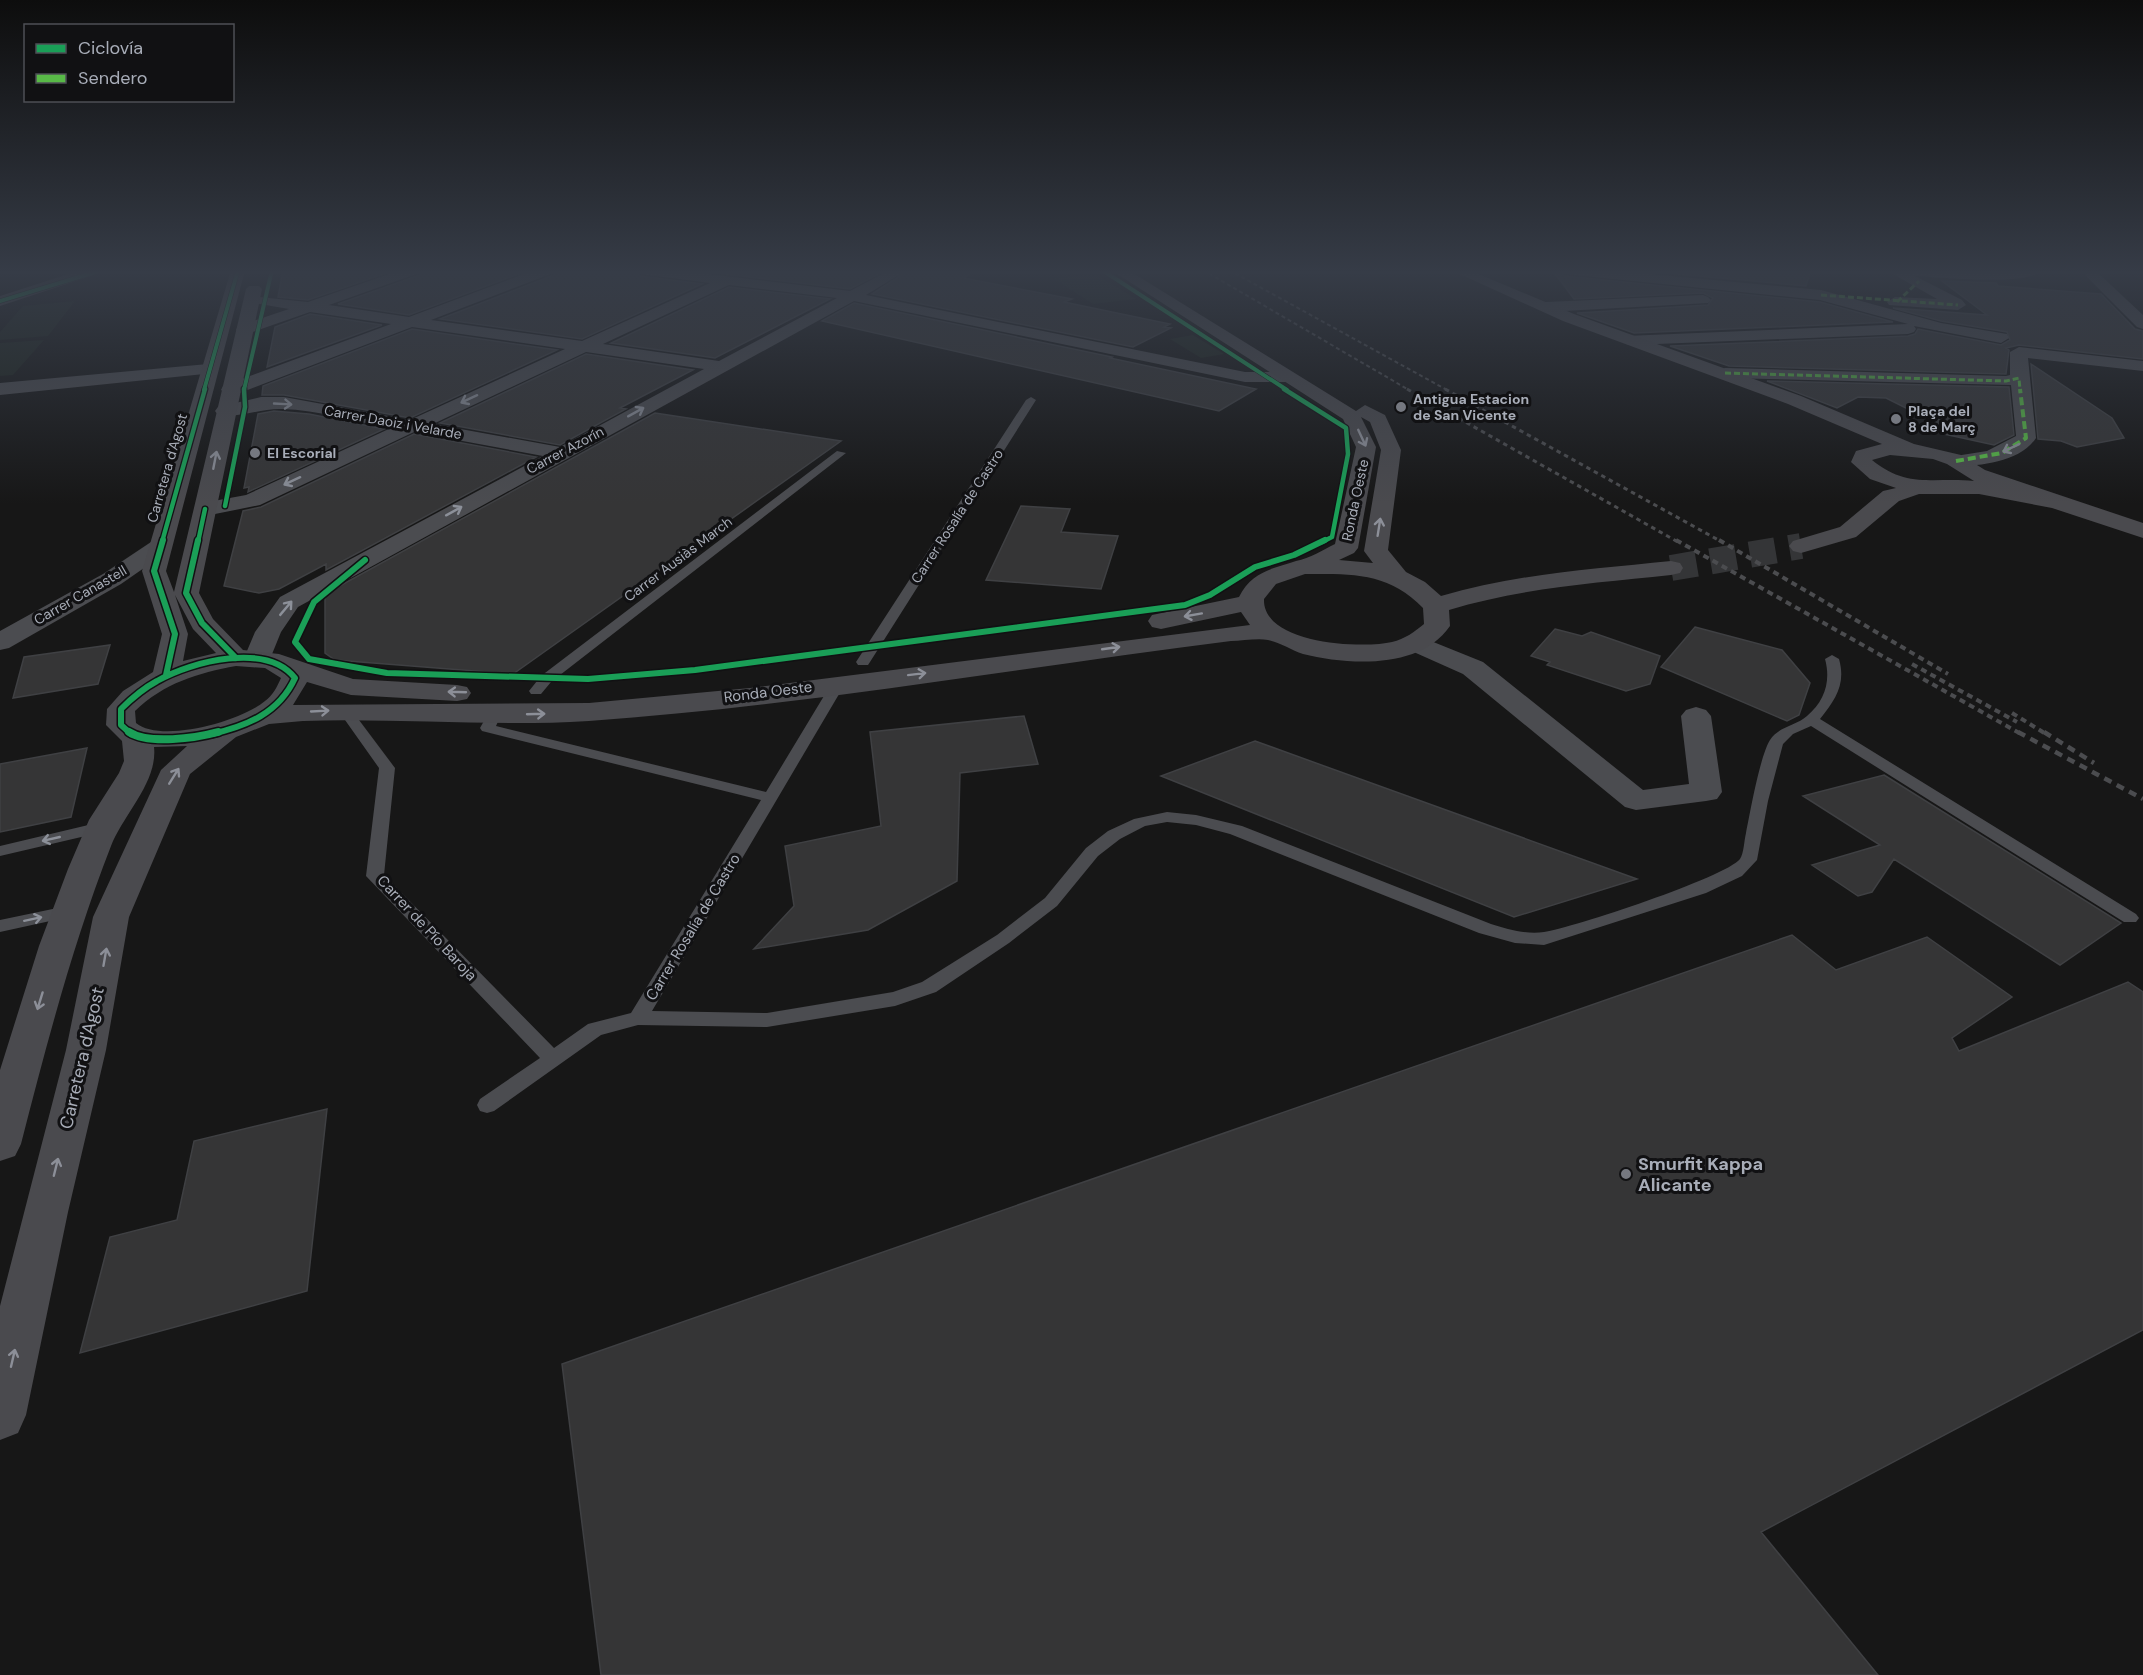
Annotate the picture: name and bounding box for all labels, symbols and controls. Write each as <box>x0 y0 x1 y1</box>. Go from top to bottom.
legend <box>24 24 234 102</box>
text: Ciclovía <box>78 36 143 60</box>
text: Sendero <box>78 66 148 90</box>
place label: Antigua Estacion de San Vicente <box>1413 390 1529 424</box>
one-way arrow <box>460 394 478 406</box>
one-way arrow <box>272 398 292 409</box>
marker: Antigua Estacion de San Vicente <box>1394 400 1408 414</box>
street label: Carrer Daoiz i Velarde <box>323 401 463 443</box>
place label: Plaça del 8 de Març <box>1908 402 1976 436</box>
one-way arrow <box>626 406 644 417</box>
street label: Carretera d'Agost <box>143 411 191 525</box>
marker: Plaça del 8 de Març <box>1889 412 1903 426</box>
street label: Carrer Azorín <box>523 422 607 478</box>
one-way arrow <box>1356 429 1368 447</box>
one-way arrow <box>2002 443 2020 455</box>
place label: El Escorial <box>267 444 336 462</box>
street label: Carrer Rosalía de Castro <box>907 445 1007 587</box>
marker: El Escorial <box>248 446 262 460</box>
one-way arrow <box>210 450 221 470</box>
street label: Ronda Oeste <box>1338 457 1372 543</box>
one-way arrow <box>283 477 301 488</box>
one-way arrow <box>445 505 462 517</box>
street label: Carrer Ausiàs March <box>620 512 736 606</box>
one-way arrow <box>1374 517 1385 537</box>
street label: Carrer Canastell <box>30 561 130 629</box>
one-way arrow <box>279 600 293 615</box>
one-way arrow <box>1184 610 1203 621</box>
one-way arrow <box>1100 643 1120 654</box>
one-way arrow <box>907 668 927 679</box>
street label: Ronda Oeste <box>723 677 813 707</box>
one-way arrow <box>448 687 468 698</box>
one-way arrow <box>309 705 329 716</box>
one-way arrow <box>525 708 545 719</box>
one-way arrow <box>169 768 181 785</box>
one-way arrow <box>41 834 60 846</box>
street label: Carrer Rosalía de Castro <box>641 850 745 1004</box>
street label: Carrer de Pío Baroja <box>373 871 481 985</box>
one-way arrow <box>24 913 43 925</box>
one-way arrow <box>99 948 110 967</box>
street label: Carretera d'Agost <box>54 985 110 1131</box>
one-way arrow <box>34 991 45 1010</box>
place label: Smurfit Kappa Alicante <box>1638 1152 1763 1197</box>
one-way arrow <box>51 1158 63 1177</box>
marker: Smurfit Kappa Alicante <box>1619 1167 1633 1181</box>
one-way arrow <box>7 1348 19 1367</box>

